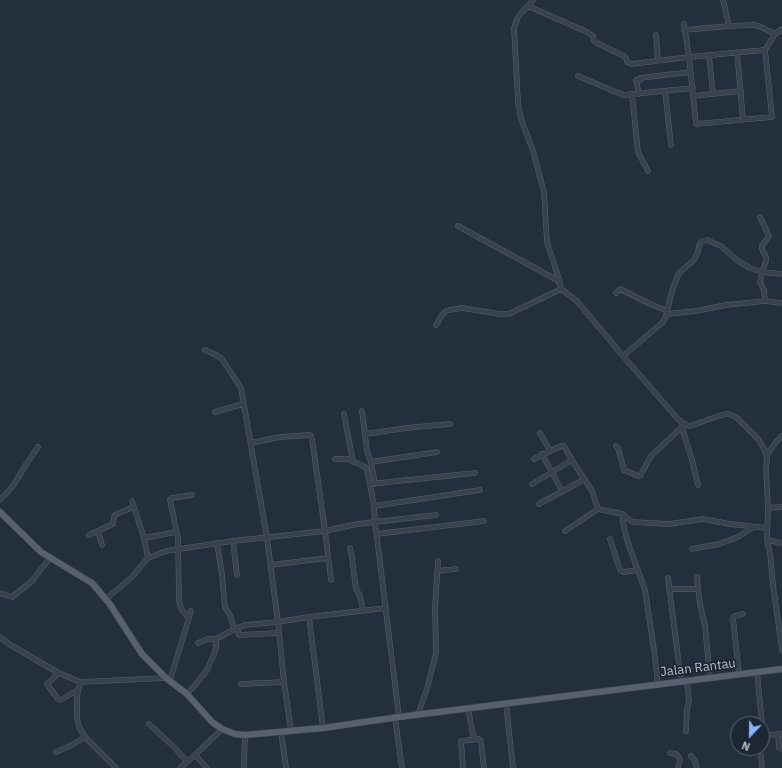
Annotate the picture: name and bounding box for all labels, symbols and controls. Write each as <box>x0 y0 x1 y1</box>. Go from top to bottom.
street label: Jalan Rantau <box>659 656 737 680</box>
north arrow <box>730 716 770 756</box>
text: N <box>740 738 752 754</box>

